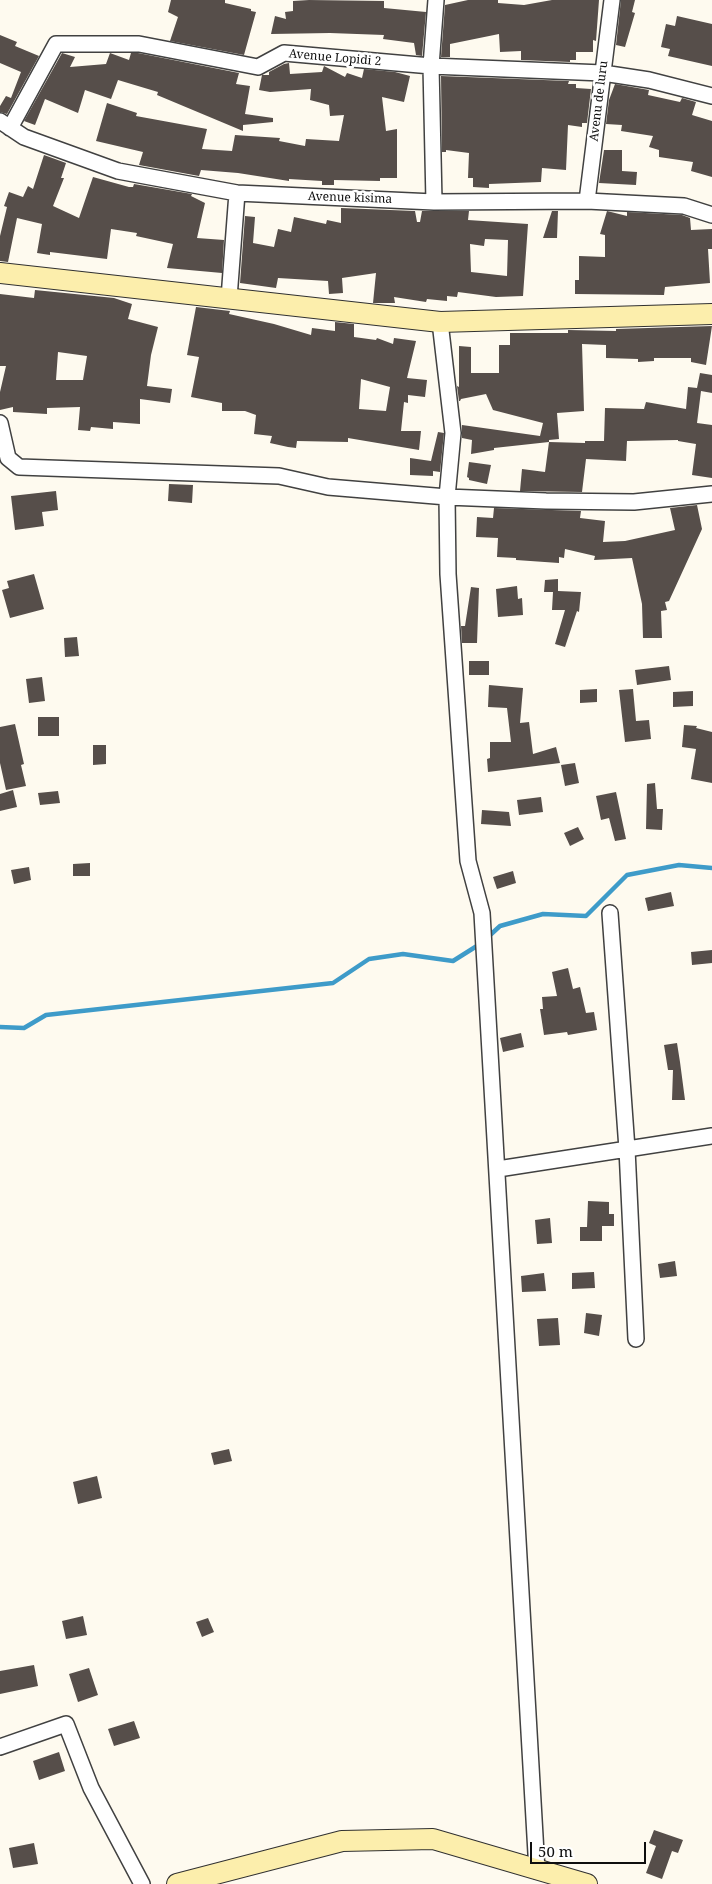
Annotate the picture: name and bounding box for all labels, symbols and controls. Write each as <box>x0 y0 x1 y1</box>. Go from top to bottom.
street label: Avenue Lopidi 2 <box>288 47 382 69</box>
street label: Avenu de luru <box>587 60 611 142</box>
street label: Avenue kisima <box>308 189 392 207</box>
scale bar <box>532 1832 648 1864</box>
text: 50 m <box>538 1841 573 1861</box>

